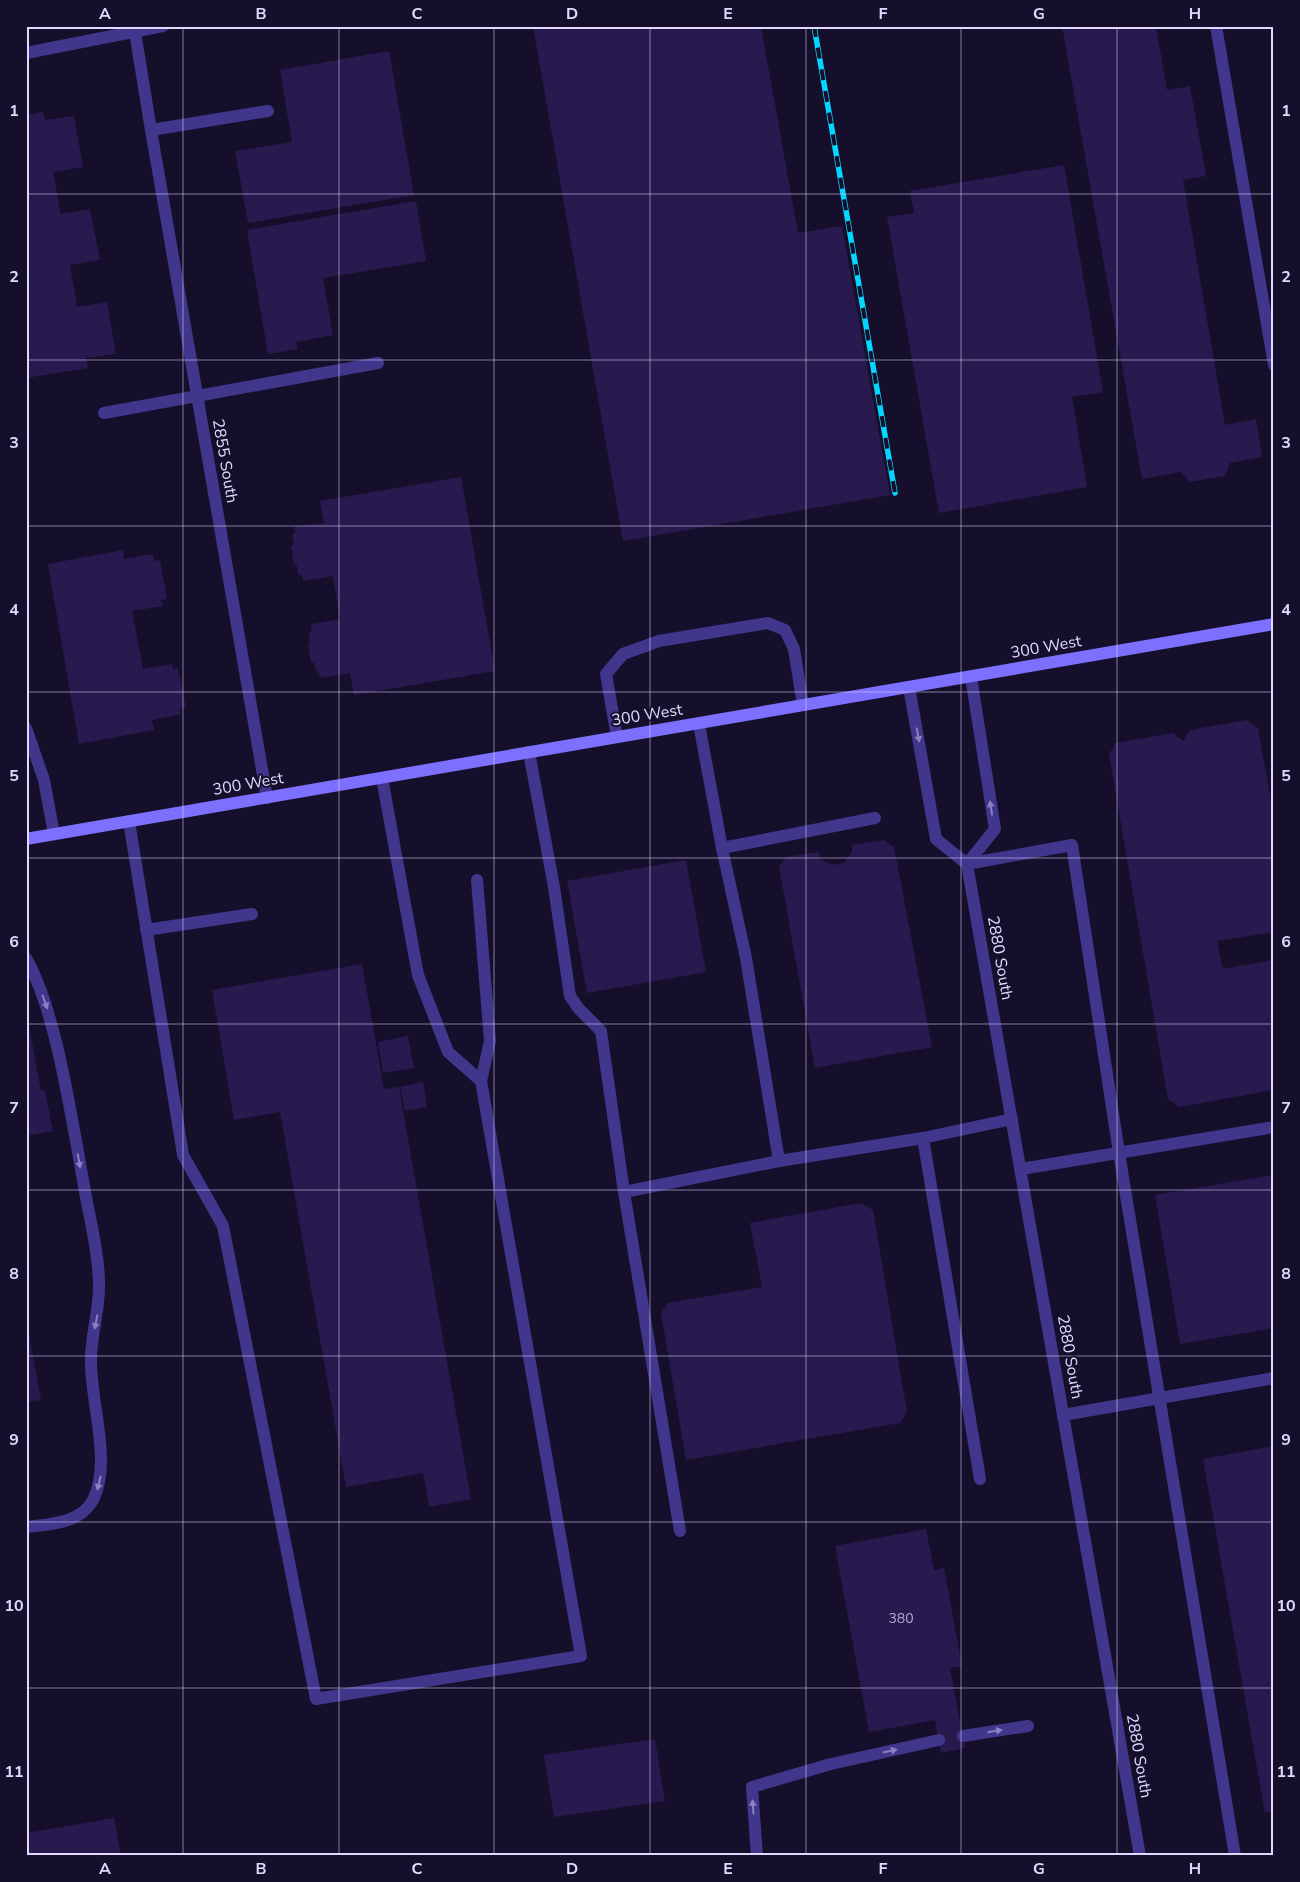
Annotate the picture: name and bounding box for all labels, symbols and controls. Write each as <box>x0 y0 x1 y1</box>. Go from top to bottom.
text: A <box>99 3 111 25</box>
text: B <box>255 3 267 25</box>
text: C <box>412 3 423 25</box>
text: D <box>566 3 578 25</box>
text: E <box>723 3 733 25</box>
text: F <box>879 3 888 25</box>
text: G <box>1033 3 1045 25</box>
text: H <box>1189 3 1201 25</box>
text: 1 <box>9 100 19 122</box>
text: 1 <box>1281 100 1291 122</box>
text: 2 <box>9 266 19 288</box>
text: 2 <box>1281 266 1291 288</box>
street label: 2855 South <box>207 417 243 505</box>
text: 3 <box>9 432 19 454</box>
text: 3 <box>1281 432 1291 454</box>
text: 4 <box>9 599 19 621</box>
text: 4 <box>1281 599 1291 621</box>
street label: 300 West <box>1009 630 1083 664</box>
street label: 300 West <box>610 698 684 731</box>
one-way arrow <box>914 727 922 743</box>
text: 5 <box>9 765 19 787</box>
text: 5 <box>1281 765 1291 787</box>
street label: 300 West <box>211 767 285 801</box>
one-way arrow <box>987 799 995 815</box>
street label: 2880 South <box>982 914 1018 1002</box>
text: 6 <box>9 931 19 953</box>
text: 6 <box>1281 931 1291 953</box>
one-way arrow <box>42 995 49 1010</box>
text: 7 <box>9 1097 19 1119</box>
text: 7 <box>1281 1097 1291 1119</box>
one-way arrow <box>76 1154 84 1170</box>
text: 8 <box>9 1263 19 1285</box>
text: 8 <box>1281 1263 1291 1285</box>
street label: 2880 South <box>1052 1313 1088 1401</box>
one-way arrow <box>92 1314 100 1330</box>
text: 9 <box>9 1429 19 1451</box>
text: 9 <box>1281 1429 1291 1451</box>
one-way arrow <box>95 1475 103 1490</box>
text: 10 <box>4 1595 24 1617</box>
text: 10 <box>1276 1595 1296 1617</box>
house number: 380 <box>888 1609 914 1628</box>
street label: 2880 South <box>1121 1712 1157 1800</box>
one-way arrow <box>988 1727 1004 1735</box>
one-way arrow <box>882 1747 897 1755</box>
text: 11 <box>4 1761 24 1783</box>
text: 11 <box>1276 1761 1296 1783</box>
one-way arrow <box>749 1799 757 1815</box>
text: A <box>99 1858 111 1880</box>
text: B <box>255 1858 267 1880</box>
text: C <box>412 1858 423 1880</box>
text: D <box>566 1858 578 1880</box>
text: E <box>723 1858 733 1880</box>
text: F <box>879 1858 888 1880</box>
text: G <box>1033 1858 1045 1880</box>
text: H <box>1189 1858 1201 1880</box>

